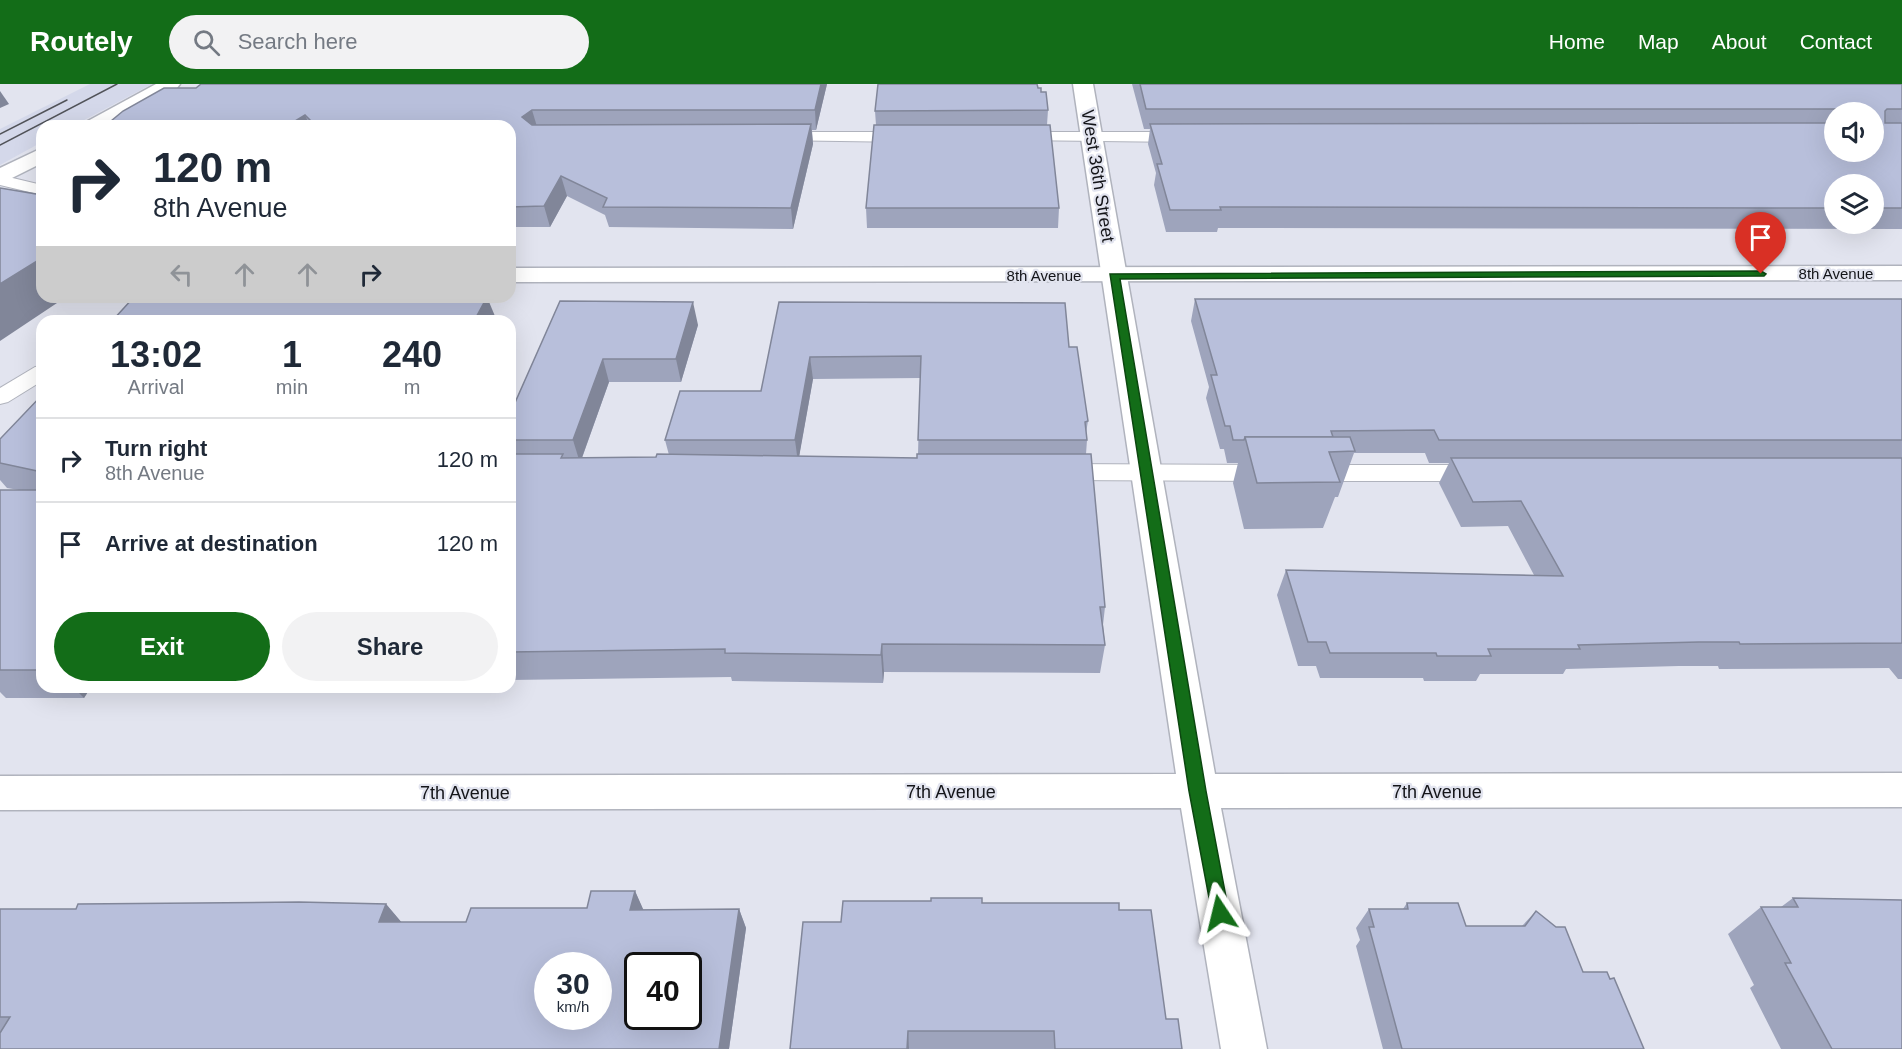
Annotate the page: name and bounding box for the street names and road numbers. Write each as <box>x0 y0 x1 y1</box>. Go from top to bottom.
street label: West 36th Street <box>1078 108 1118 244</box>
street label: 8th Avenue <box>1799 265 1873 282</box>
street label: 8th Avenue <box>1007 267 1081 284</box>
street label: 7th Avenue <box>906 782 996 802</box>
street label: 7th Avenue <box>1392 782 1482 802</box>
street label: 7th Avenue <box>420 783 510 803</box>

